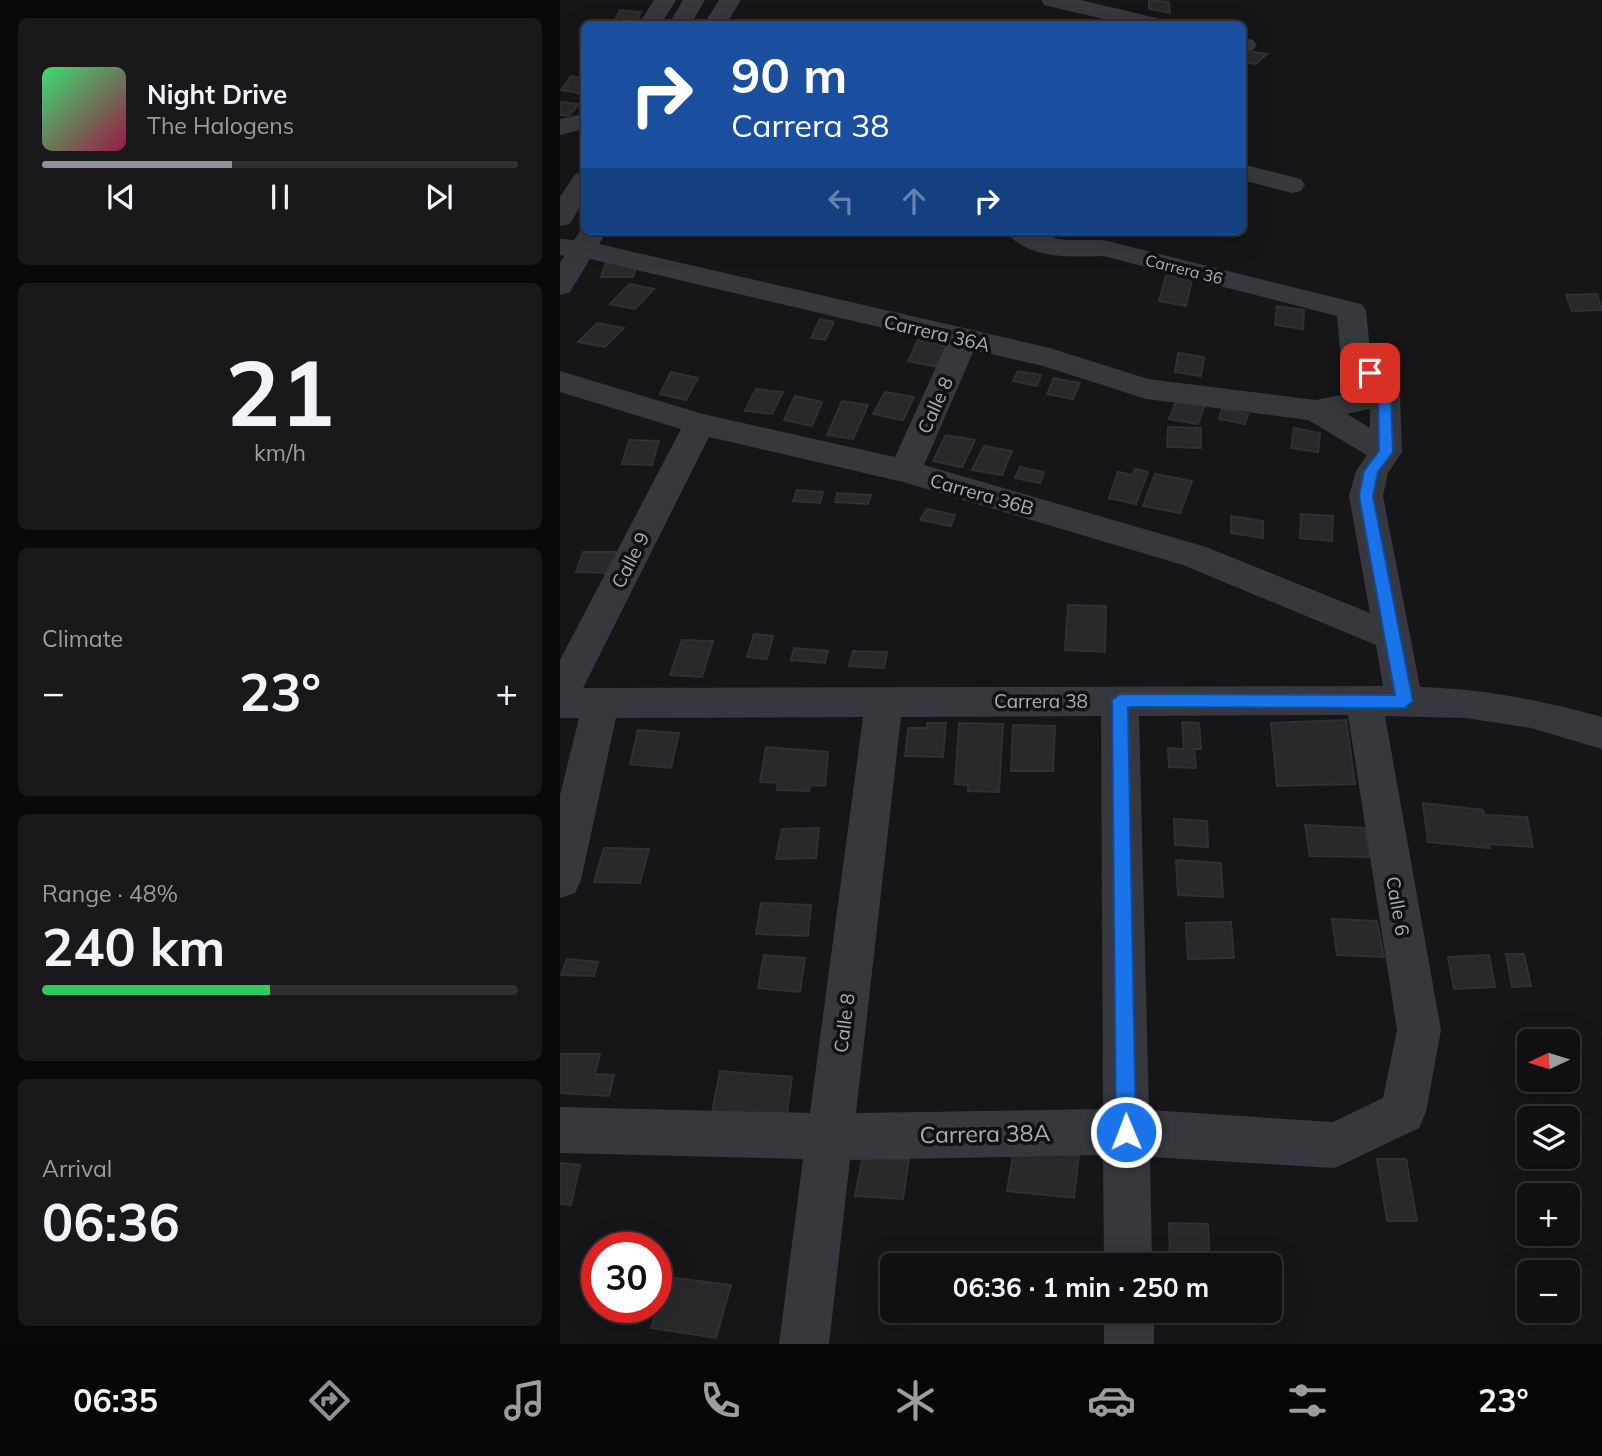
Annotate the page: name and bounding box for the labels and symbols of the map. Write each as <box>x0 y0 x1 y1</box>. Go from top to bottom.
street label: Carrera 36 <box>1143 250 1225 288</box>
street label: Carrera 36A <box>882 309 992 357</box>
pin <box>1340 343 1400 403</box>
street label: Calle 8 <box>912 373 958 437</box>
street label: Carrera 36B <box>927 468 1037 520</box>
street label: Calle 9 <box>606 528 654 592</box>
street label: Carrera 38 <box>994 689 1088 713</box>
street label: Calle 6 <box>1381 874 1415 938</box>
street label: Calle 8 <box>828 992 860 1054</box>
north arrow <box>1517 1029 1580 1092</box>
position arrow <box>1089 1095 1163 1169</box>
street label: Carrera 38A <box>919 1118 1051 1149</box>
speed limit sign: 30 <box>581 1232 672 1323</box>

